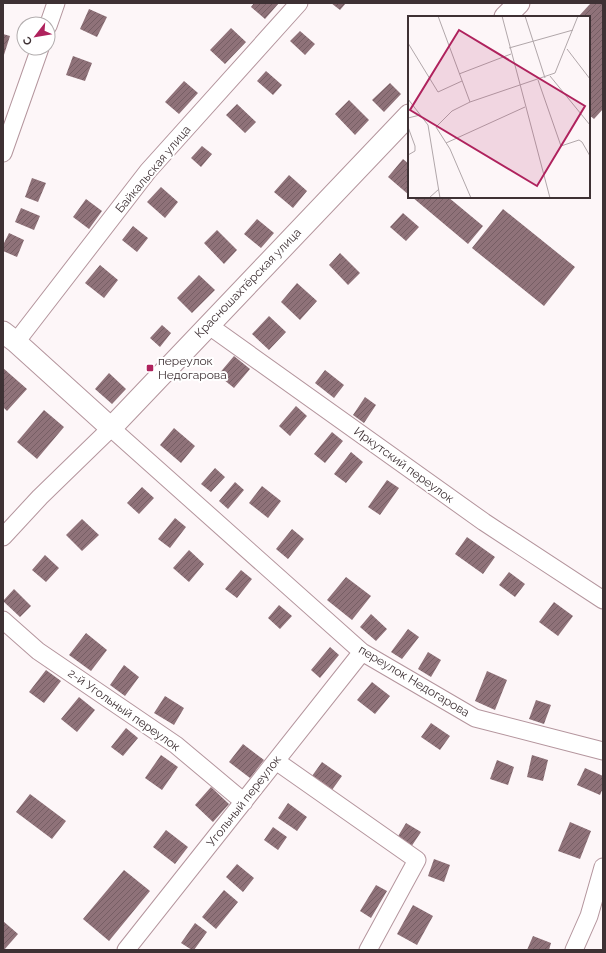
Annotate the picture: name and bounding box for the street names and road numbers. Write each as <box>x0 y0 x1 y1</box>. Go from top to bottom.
street label: Байкальская улица <box>113 123 193 215</box>
street label: Красношахтёрская улица <box>192 225 304 341</box>
street label: Иркутский переулок <box>351 424 457 506</box>
street label: переулок Недогарова <box>356 642 472 720</box>
street label: 2-й Угольный переулок <box>65 666 183 754</box>
street label: Угольный переулок <box>204 752 284 850</box>

